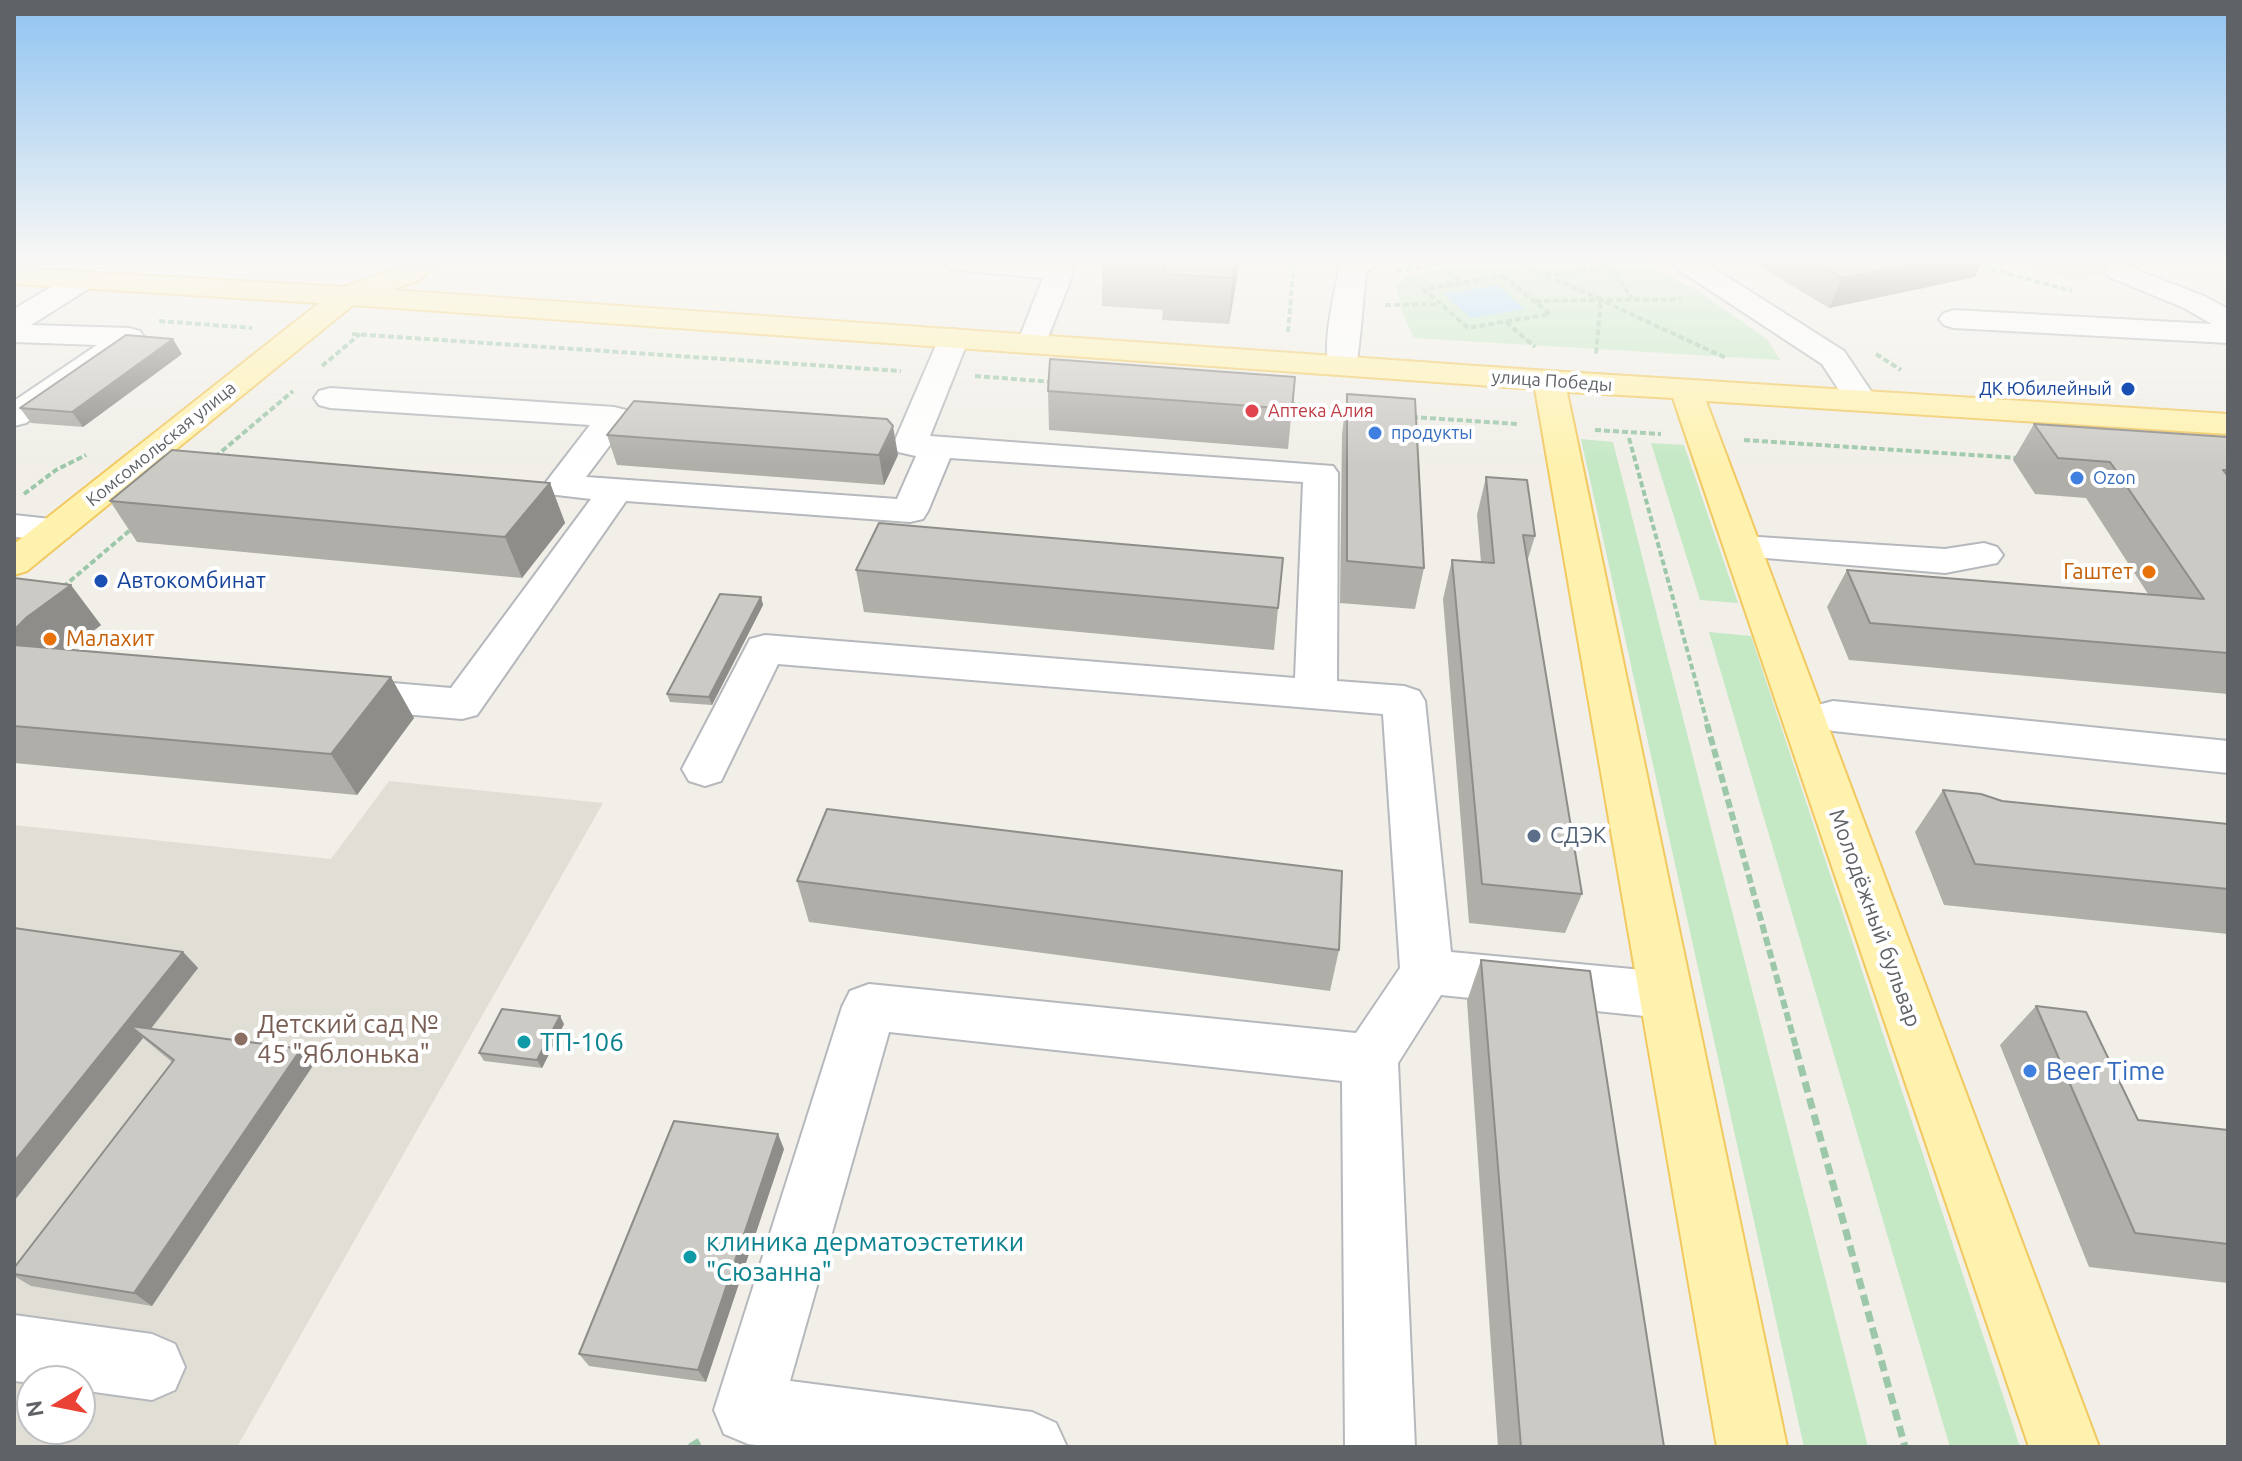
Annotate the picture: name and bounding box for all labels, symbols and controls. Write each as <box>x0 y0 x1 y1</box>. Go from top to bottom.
street label: улица Победы <box>1491 366 1613 396</box>
street label: Комсомольская улица <box>82 377 240 511</box>
place label: ДК Юбилейный <box>1979 378 2112 400</box>
marker: ДК Юбилейный <box>2119 380 2137 398</box>
place label: Аптека Алия <box>1268 400 1374 422</box>
marker: Аптека Алия <box>1243 402 1261 420</box>
place label: продукты <box>1391 422 1473 444</box>
marker: продукты <box>1366 424 1384 442</box>
place label: Ozon <box>2093 467 2136 489</box>
marker: Ozon <box>2068 469 2086 487</box>
place label: Гаштет <box>2063 559 2133 585</box>
marker: Гаштет <box>2140 563 2158 581</box>
place label: Автокомбинат <box>117 568 266 594</box>
marker: Автокомбинат <box>92 572 110 590</box>
place label: Малахит <box>66 626 155 652</box>
marker: Малахит <box>41 630 59 648</box>
street label: Молодёжный бульвар <box>1823 805 1927 1031</box>
place label: СДЭК <box>1550 823 1606 849</box>
marker: СДЭК <box>1525 827 1543 845</box>
place label: Детский сад № 45 "Яблонька" <box>257 1008 438 1070</box>
place label: ТП-106 <box>540 1026 624 1058</box>
marker: Детский сад № 45 "Яблонька" <box>232 1030 250 1048</box>
marker: ТП-106 <box>515 1033 533 1051</box>
place label: Beer Time <box>2046 1055 2165 1087</box>
marker: Beer Time <box>2021 1062 2039 1080</box>
place label: клиника дерматоэстетики "Сюзанна" <box>706 1226 1024 1288</box>
marker: клиника дерматоэстетики "Сюзанна" <box>681 1248 699 1266</box>
north arrow <box>16 1365 96 1445</box>
text: N <box>20 1399 48 1419</box>

